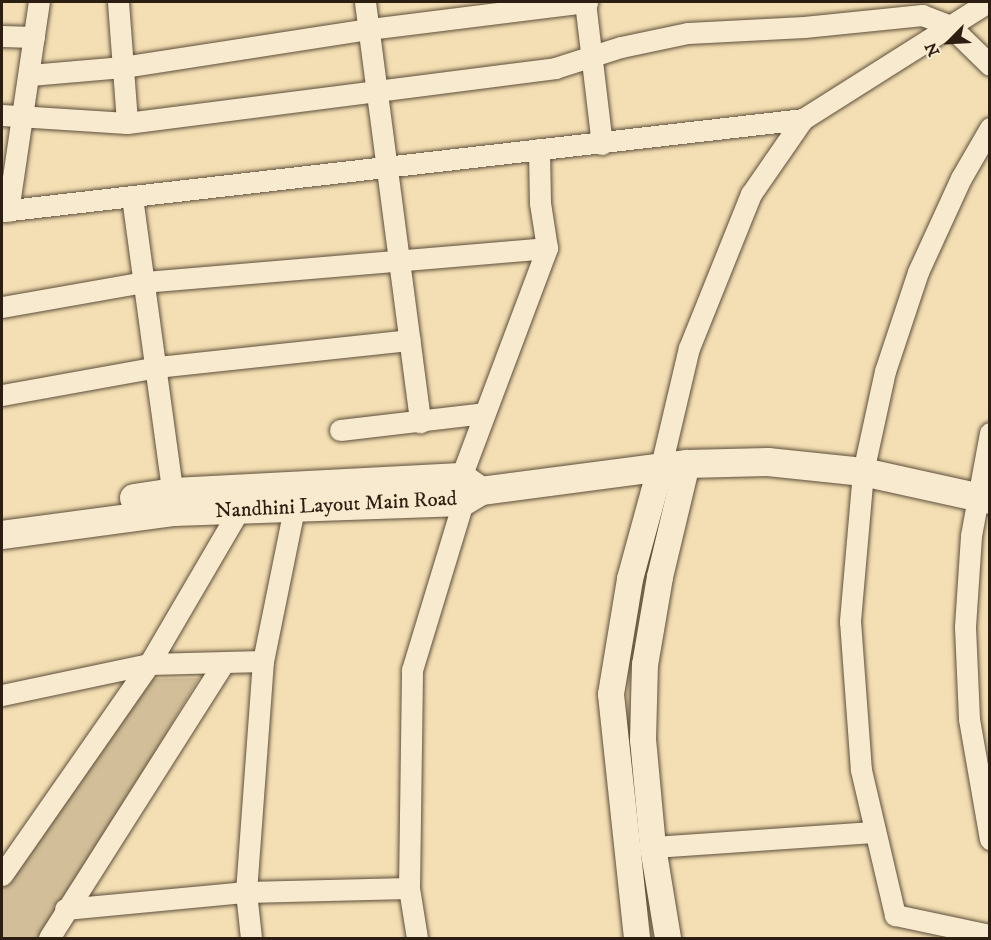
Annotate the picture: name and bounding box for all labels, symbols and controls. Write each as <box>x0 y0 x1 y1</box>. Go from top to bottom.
north arrow <box>919 12 979 72</box>
text: N <box>921 39 944 59</box>
street label: Nandhini Layout Main Road <box>214 486 458 524</box>

